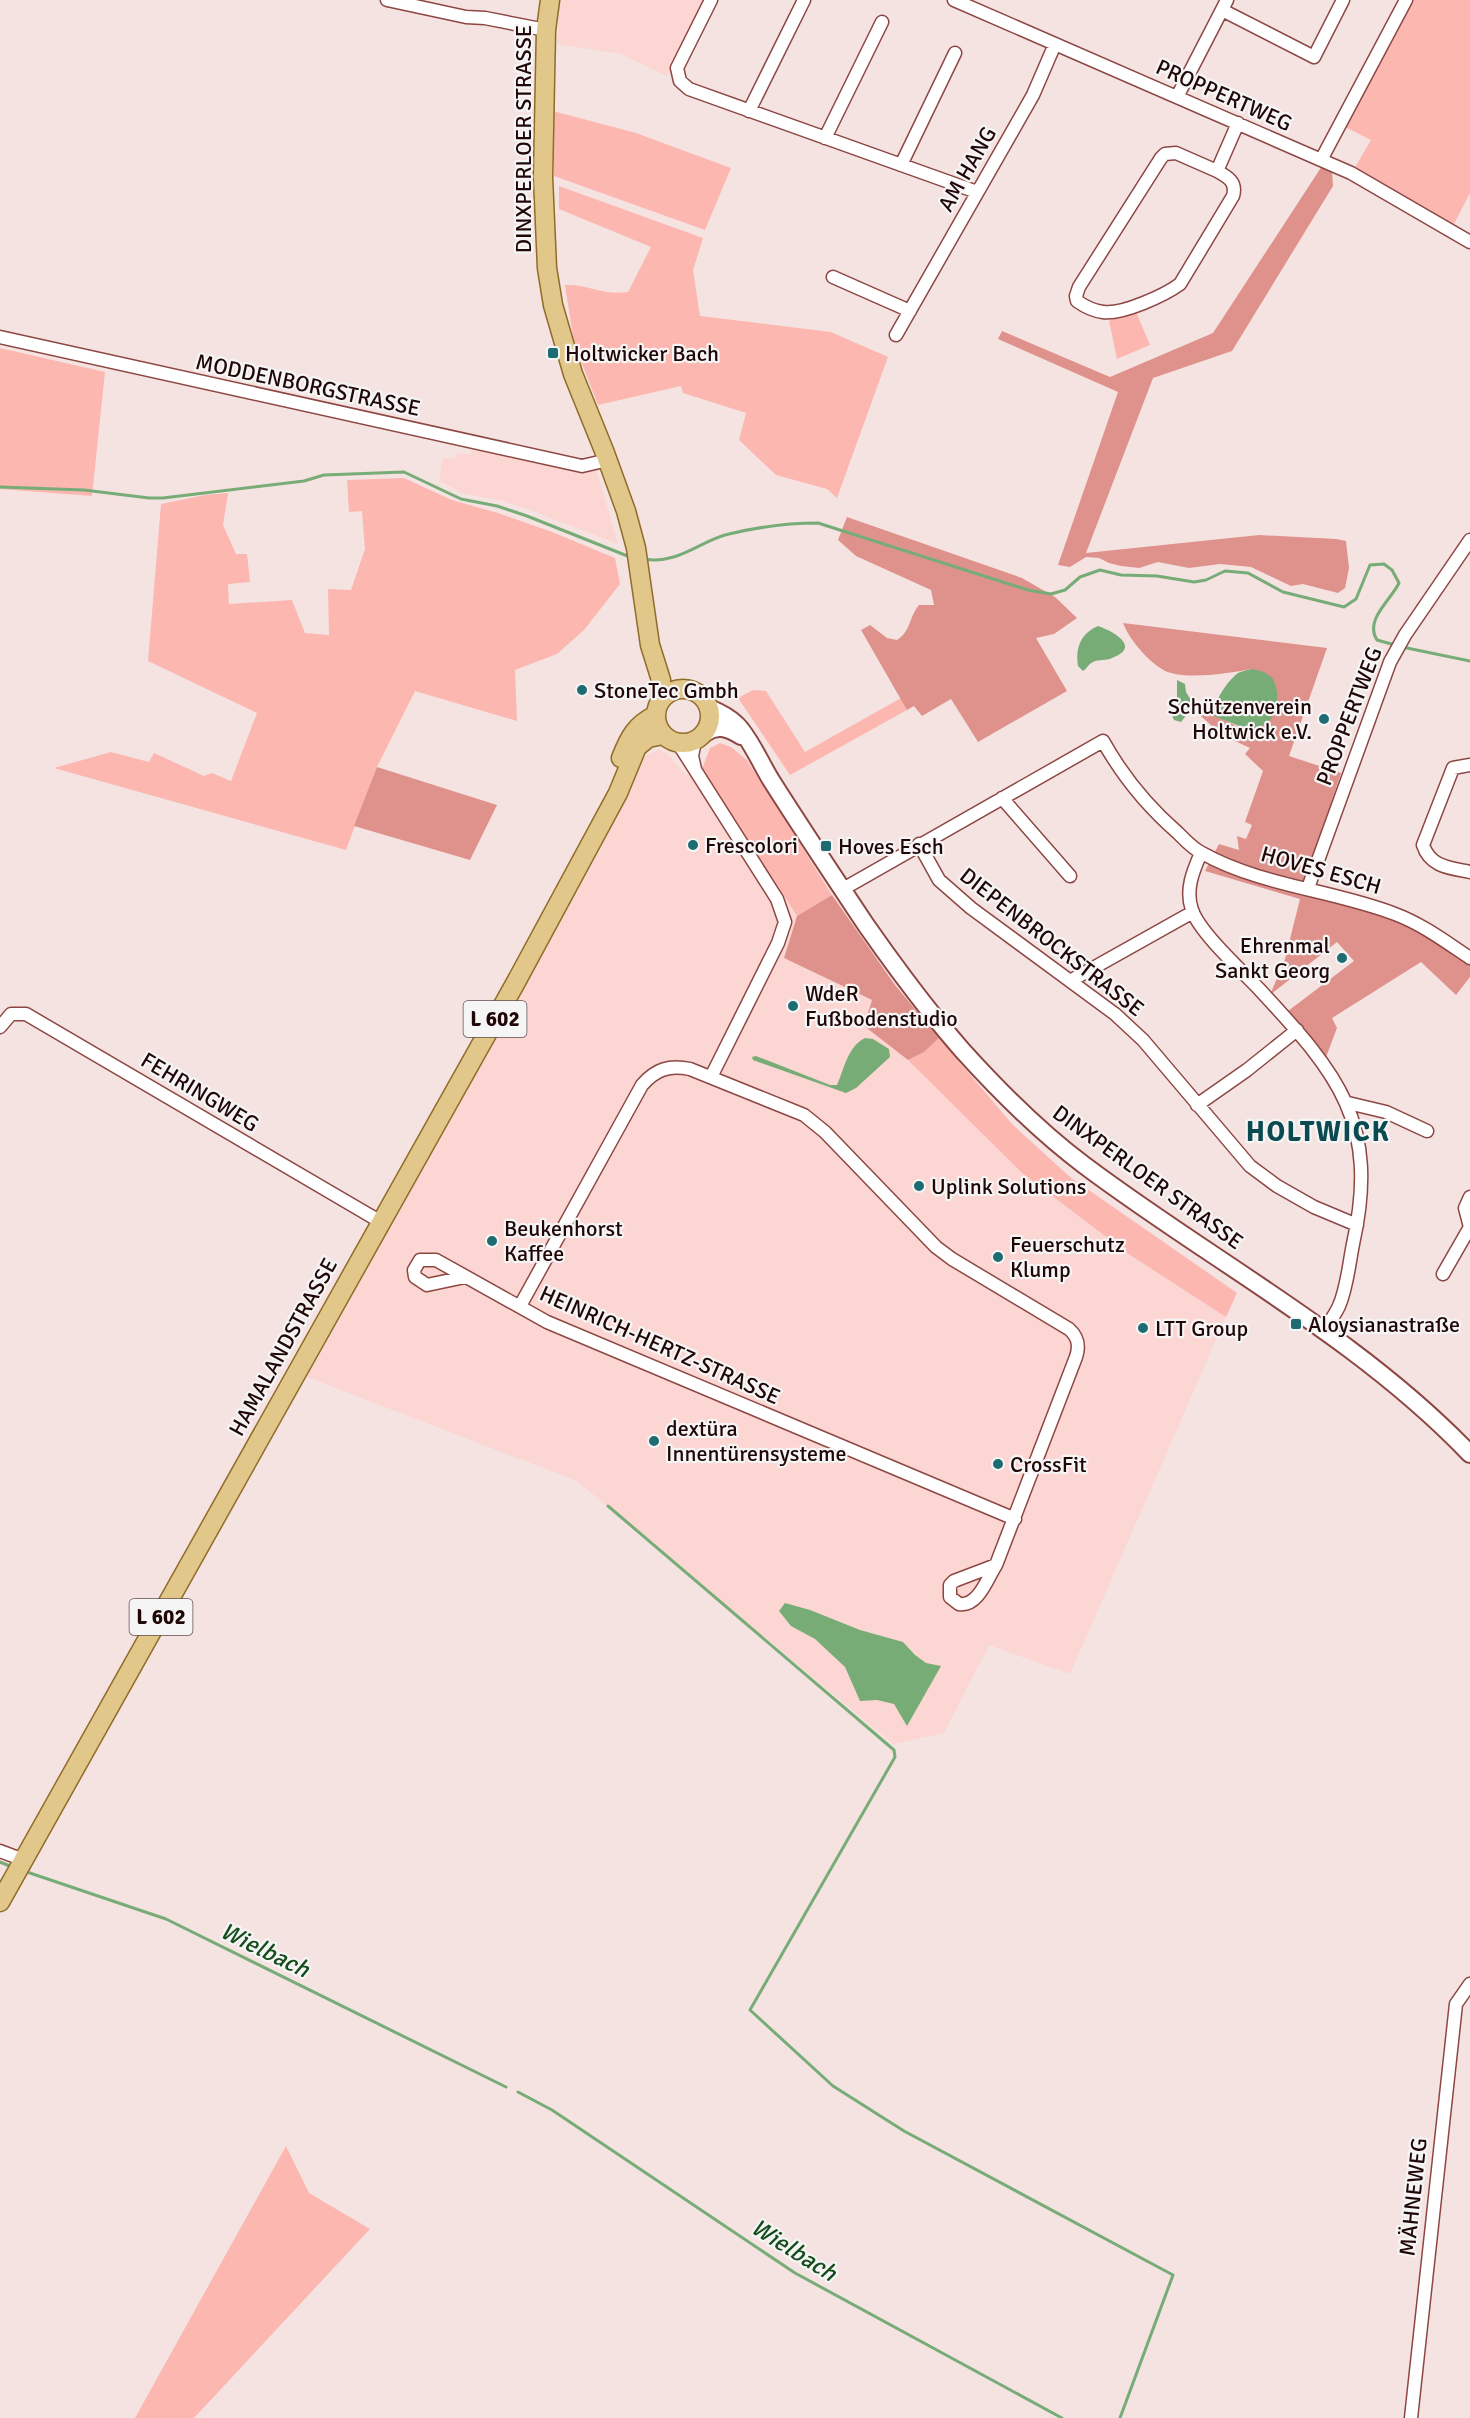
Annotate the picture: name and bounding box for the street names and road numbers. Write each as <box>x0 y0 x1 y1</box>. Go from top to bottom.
street label: DINXPERLOER STRASSE <box>510 25 537 253</box>
street label: PROPPERTWEG <box>1152 53 1296 137</box>
street label: AM HANG <box>932 122 1002 216</box>
street label: MODDENBORGSTRASSE <box>193 348 423 422</box>
street label: PROPPERTWEG <box>1310 643 1388 789</box>
street label: HOVES ESCH <box>1258 840 1384 900</box>
street label: DIEPENBROCKSTRASSE <box>955 862 1149 1022</box>
road number: L 602 <box>464 1001 526 1037</box>
street label: FEHRINGWEG <box>136 1046 264 1138</box>
street label: DINXPERLOER STRASSE <box>1048 1099 1248 1255</box>
street label: HAMALANDSTRASSE <box>223 1253 343 1441</box>
street label: HEINRICH-HERTZ-STRASSE <box>535 1280 785 1410</box>
road number: L 602 <box>130 1599 192 1635</box>
street label: MÄHNEWEG <box>1393 2137 1433 2257</box>

